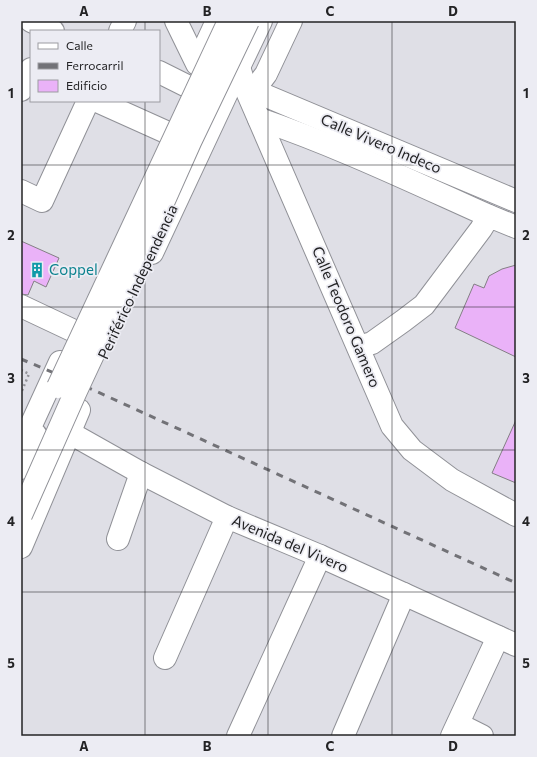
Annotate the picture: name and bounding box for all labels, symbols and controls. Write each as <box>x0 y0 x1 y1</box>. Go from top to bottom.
text: A <box>79 3 89 19</box>
text: B <box>203 3 212 19</box>
text: C <box>326 3 335 19</box>
text: D <box>448 3 458 19</box>
legend <box>30 30 160 102</box>
text: Calle <box>66 38 93 52</box>
text: Ferrocarril <box>66 58 123 72</box>
text: Edificio <box>66 78 107 92</box>
text: 1 <box>8 85 14 101</box>
text: 1 <box>523 85 529 101</box>
street label: Calle Vivero Indeco <box>318 110 444 177</box>
street label: Periférico Independencia <box>93 201 181 362</box>
text: 2 <box>7 227 15 243</box>
text: 2 <box>522 227 530 243</box>
street label: Calle Teodoro Gamero <box>309 243 385 390</box>
place label: Coppel <box>49 260 98 278</box>
building icon: Coppel <box>28 261 46 279</box>
text: 3 <box>7 370 15 386</box>
text: 3 <box>522 370 530 386</box>
street label: Avenida del Vivero <box>230 510 351 576</box>
text: 4 <box>7 513 15 529</box>
text: 4 <box>522 513 530 529</box>
text: 5 <box>7 655 15 671</box>
text: 5 <box>522 655 530 671</box>
text: A <box>79 738 89 754</box>
text: B <box>203 738 212 754</box>
text: C <box>326 738 335 754</box>
text: D <box>448 738 458 754</box>

